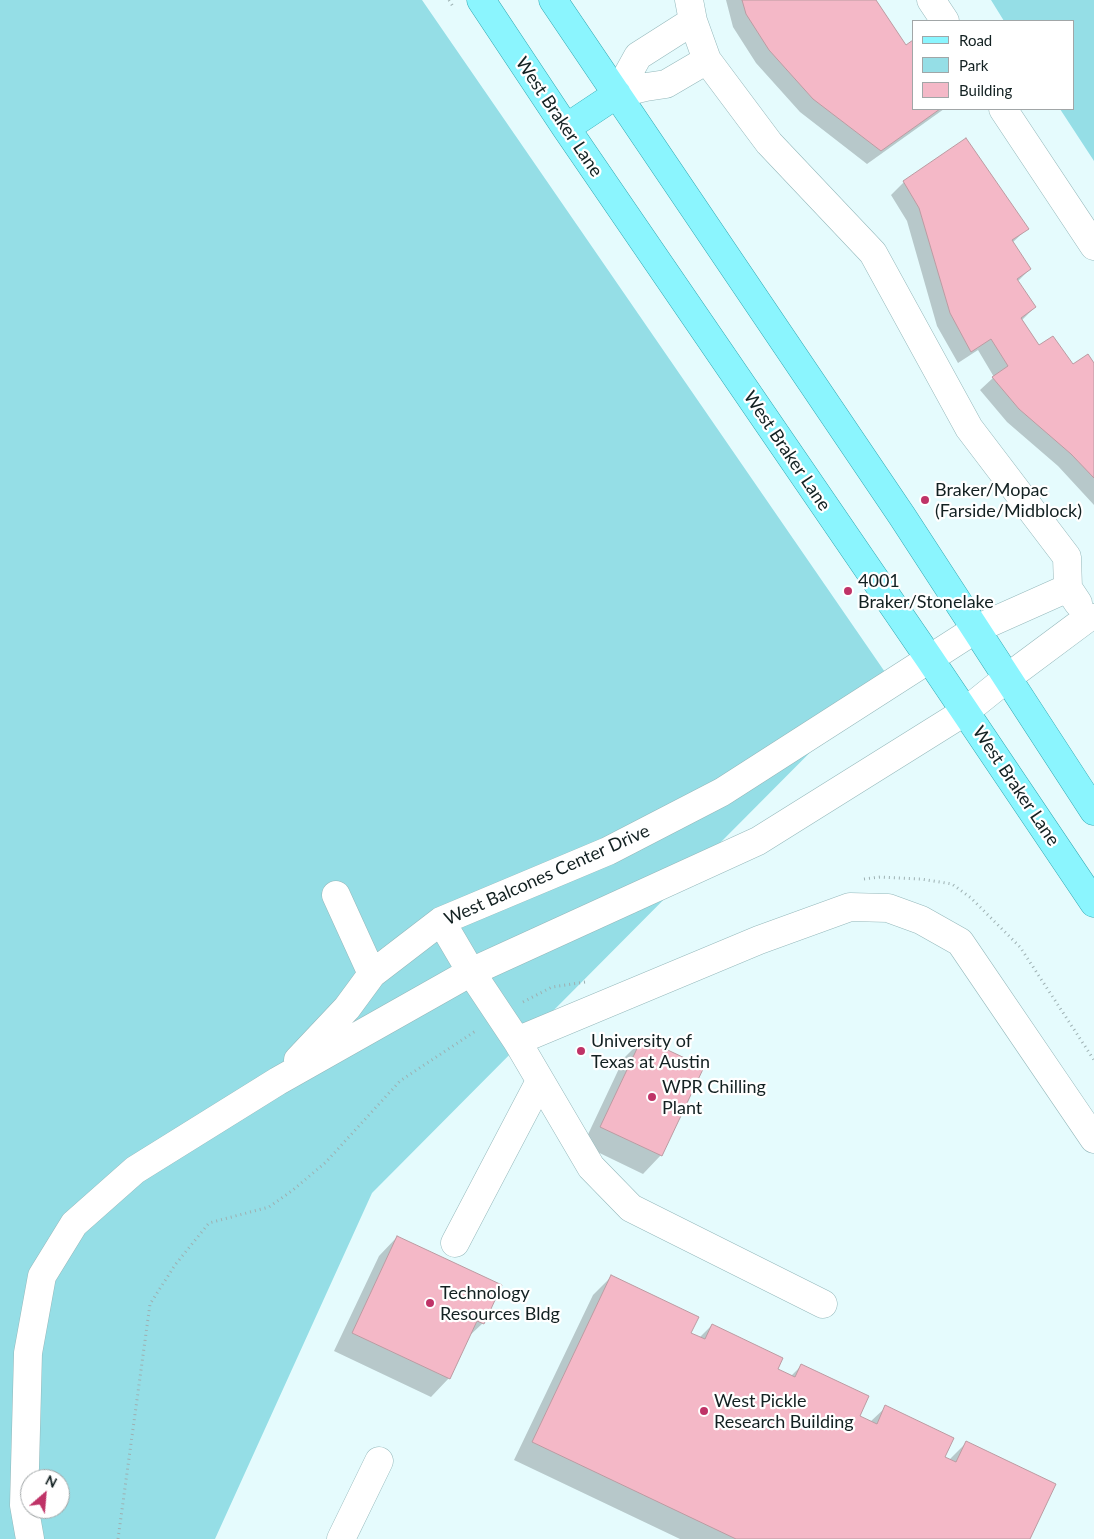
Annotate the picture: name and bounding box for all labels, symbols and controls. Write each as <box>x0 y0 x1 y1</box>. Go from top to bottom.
legend <box>912 20 1074 110</box>
text: Road <box>959 31 992 49</box>
street label: West Braker Lane <box>511 53 607 181</box>
text: Park <box>959 56 988 74</box>
text: Building <box>959 81 1012 99</box>
street label: West Braker Lane <box>739 387 835 515</box>
place label: Braker/Mopac (Farside/Midblock) <box>935 479 1082 522</box>
marker: Braker/Mopac (Farside/Midblock) <box>919 494 931 506</box>
place label: 4001 Braker/Stonelake <box>858 570 994 612</box>
marker: 4001 Braker/Stonelake <box>842 585 854 597</box>
street label: West Braker Lane <box>968 722 1064 850</box>
street label: West Balcones Center Drive <box>441 820 653 930</box>
place label: University of Texas at Austin <box>591 1030 710 1072</box>
marker: University of Texas at Austin <box>575 1045 587 1057</box>
place label: WPR Chilling Plant <box>662 1076 766 1118</box>
marker: WPR Chilling Plant <box>646 1091 658 1103</box>
place label: Technology Resources Bldg <box>440 1282 560 1325</box>
marker: Technology Resources Bldg <box>424 1297 436 1309</box>
place label: West Pickle Research Building <box>714 1390 854 1432</box>
marker: West Pickle Research Building <box>698 1405 710 1417</box>
north arrow <box>20 1469 70 1519</box>
text: N <box>43 1471 60 1491</box>

